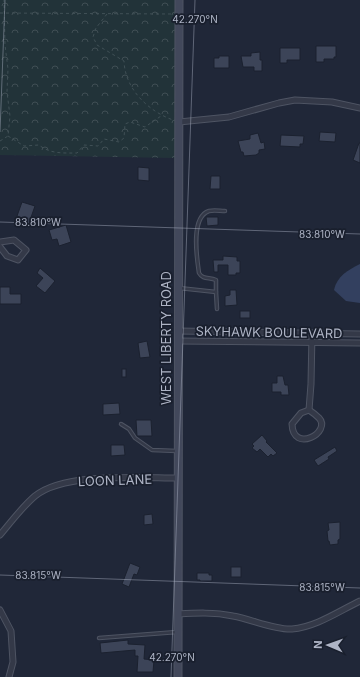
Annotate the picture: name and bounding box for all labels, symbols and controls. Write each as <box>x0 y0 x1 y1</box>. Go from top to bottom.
text: 42.270°N <box>172 13 218 25</box>
text: 83.810°W <box>15 216 61 228</box>
text: 83.810°W <box>299 228 345 240</box>
street label: WEST LIBERTY ROAD <box>158 271 174 405</box>
street label: SKYHAWK BOULEVARD <box>195 323 343 341</box>
street label: LOON LANE <box>78 471 152 489</box>
text: 83.815°W <box>15 569 61 581</box>
text: 83.815°W <box>299 581 345 593</box>
north arrow <box>308 625 348 665</box>
text: N <box>311 640 325 649</box>
text: 42.270°N <box>149 651 195 663</box>

